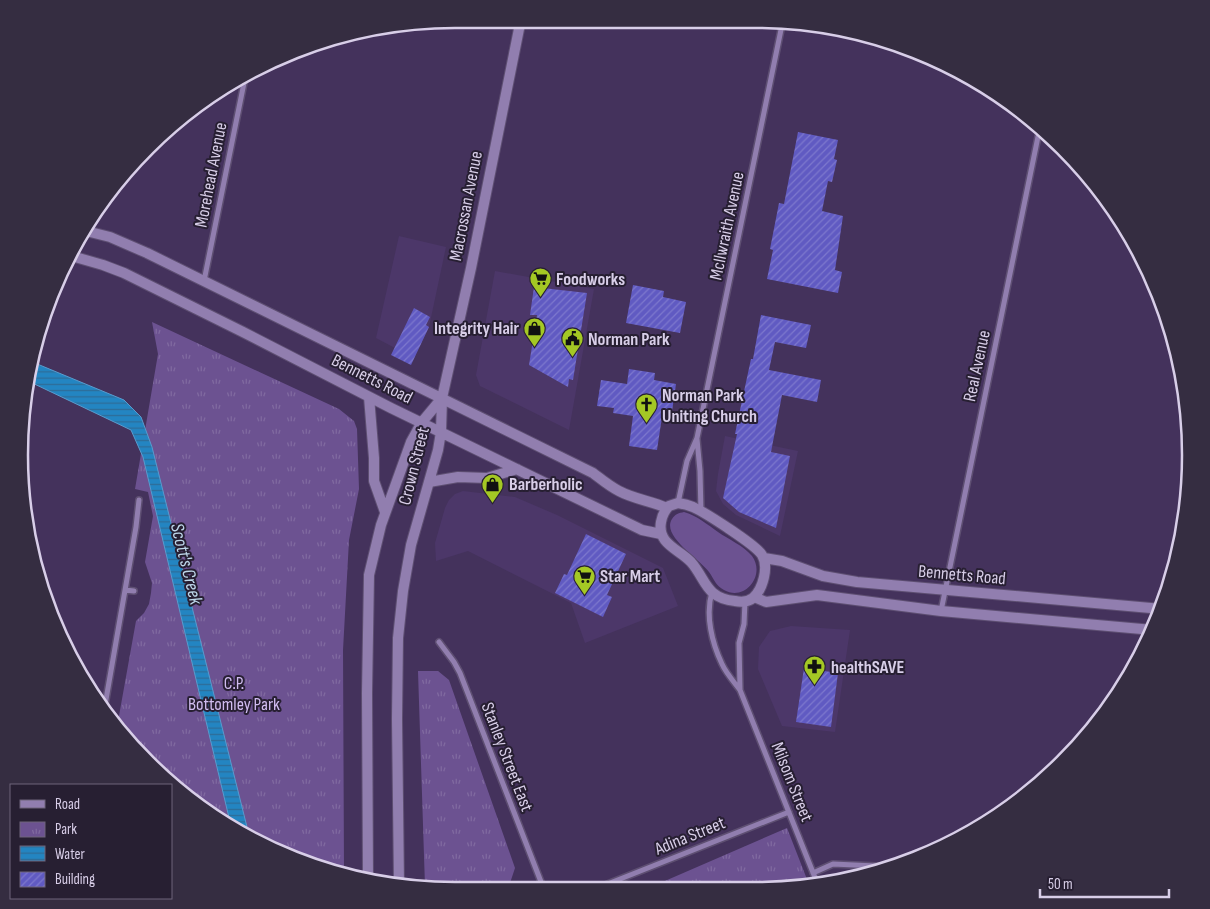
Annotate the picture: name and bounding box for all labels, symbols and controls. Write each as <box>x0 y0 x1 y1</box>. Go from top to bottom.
street label: Morehead Avenue <box>191 121 231 229</box>
street label: Macrossan Avenue <box>445 149 487 263</box>
street label: McIlwraith Avenue <box>705 170 749 282</box>
supermarket icon: Foodworks <box>528 267 552 298</box>
place label: Foodworks <box>556 269 625 290</box>
shop icon: Integrity Hair <box>523 316 547 347</box>
place label: Integrity Hair <box>434 318 519 339</box>
public building icon: Norman Park <box>560 327 584 358</box>
street label: Real Avenue <box>959 328 995 404</box>
place label: Norman Park <box>588 329 670 350</box>
street label: Bennetts Road <box>328 350 416 408</box>
place label: Norman Park Uniting Church <box>662 385 757 427</box>
church icon: Norman Park Uniting Church <box>634 393 658 424</box>
street label: Crown Street <box>394 424 434 507</box>
shop icon: Barberholic <box>481 472 505 503</box>
place label: Barberholic <box>509 474 583 495</box>
water label: Scott's Creek <box>165 521 207 608</box>
street label: Bennetts Road <box>917 561 1007 589</box>
supermarket icon: Star Mart <box>572 564 596 595</box>
place label: Star Mart <box>600 566 660 587</box>
pharmacy icon: healthSAVE <box>803 655 827 686</box>
place label: healthSAVE <box>831 657 904 678</box>
park label: C.P. Bottomley Park <box>188 673 280 715</box>
street label: Stanley Street East <box>477 700 538 815</box>
street label: Milsom Street <box>767 739 818 825</box>
legend <box>10 784 172 899</box>
text: Road <box>55 795 80 814</box>
street label: Adina Street <box>651 812 729 860</box>
text: Park <box>55 820 77 839</box>
text: Water <box>55 845 86 864</box>
scale bar <box>1040 866 1169 898</box>
text: Building <box>55 870 95 889</box>
text: 50 m <box>1048 875 1073 894</box>

